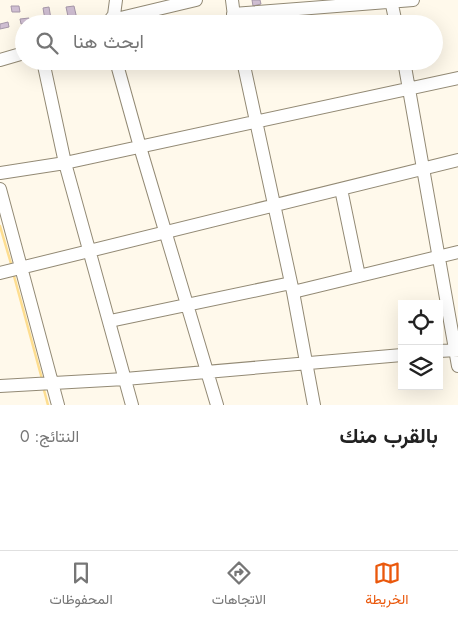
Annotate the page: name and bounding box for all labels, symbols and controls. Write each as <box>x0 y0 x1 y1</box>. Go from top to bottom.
search box <box>15 15 443 70</box>
text: ابحث هنا <box>73 28 144 55</box>
icon: search <box>33 29 61 57</box>
map controls <box>398 300 443 390</box>
button: locate <box>398 300 443 345</box>
button: layers <box>398 345 443 390</box>
text: بالقرب منك <box>339 421 438 451</box>
text: النتائج: 0 <box>20 425 79 448</box>
tab: المحفوظات <box>50 559 113 612</box>
tab: الاتجاهات <box>212 559 266 612</box>
tab: الخريطة <box>365 559 408 612</box>

